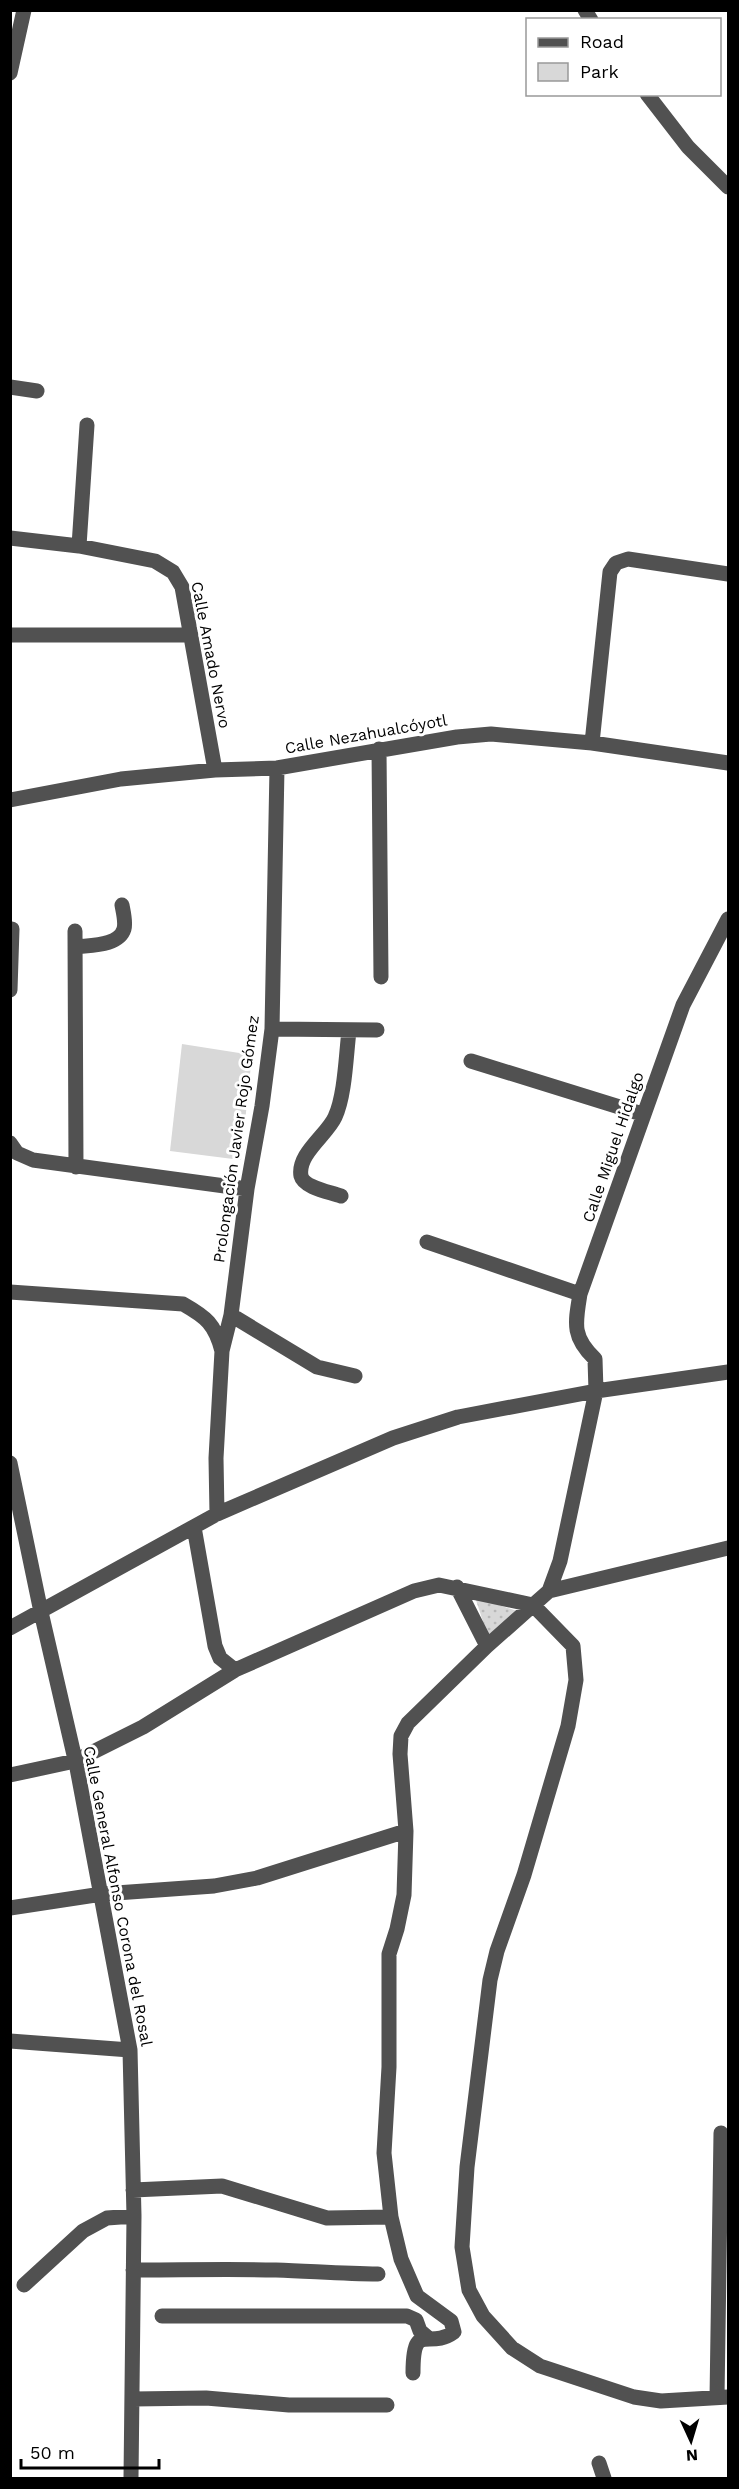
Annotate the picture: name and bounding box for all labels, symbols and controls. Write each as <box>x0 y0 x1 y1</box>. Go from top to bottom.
legend <box>526 18 721 96</box>
text: Road <box>580 31 624 52</box>
text: Park <box>580 61 619 82</box>
street label: Calle Amado Nervo <box>187 580 235 730</box>
street label: Calle Nezahualcóyotl <box>283 710 449 758</box>
street label: Prolongación Javier Rojo Gómez <box>209 1014 263 1264</box>
street label: Calle Miguel Hidalgo <box>578 1069 648 1225</box>
street label: Calle General Alfonso Corona del Rosal <box>80 1744 156 2048</box>
north arrow <box>661 2411 721 2471</box>
scale bar <box>21 2432 159 2470</box>
text: 50 m <box>30 2442 75 2463</box>
text: N <box>685 2446 699 2465</box>

